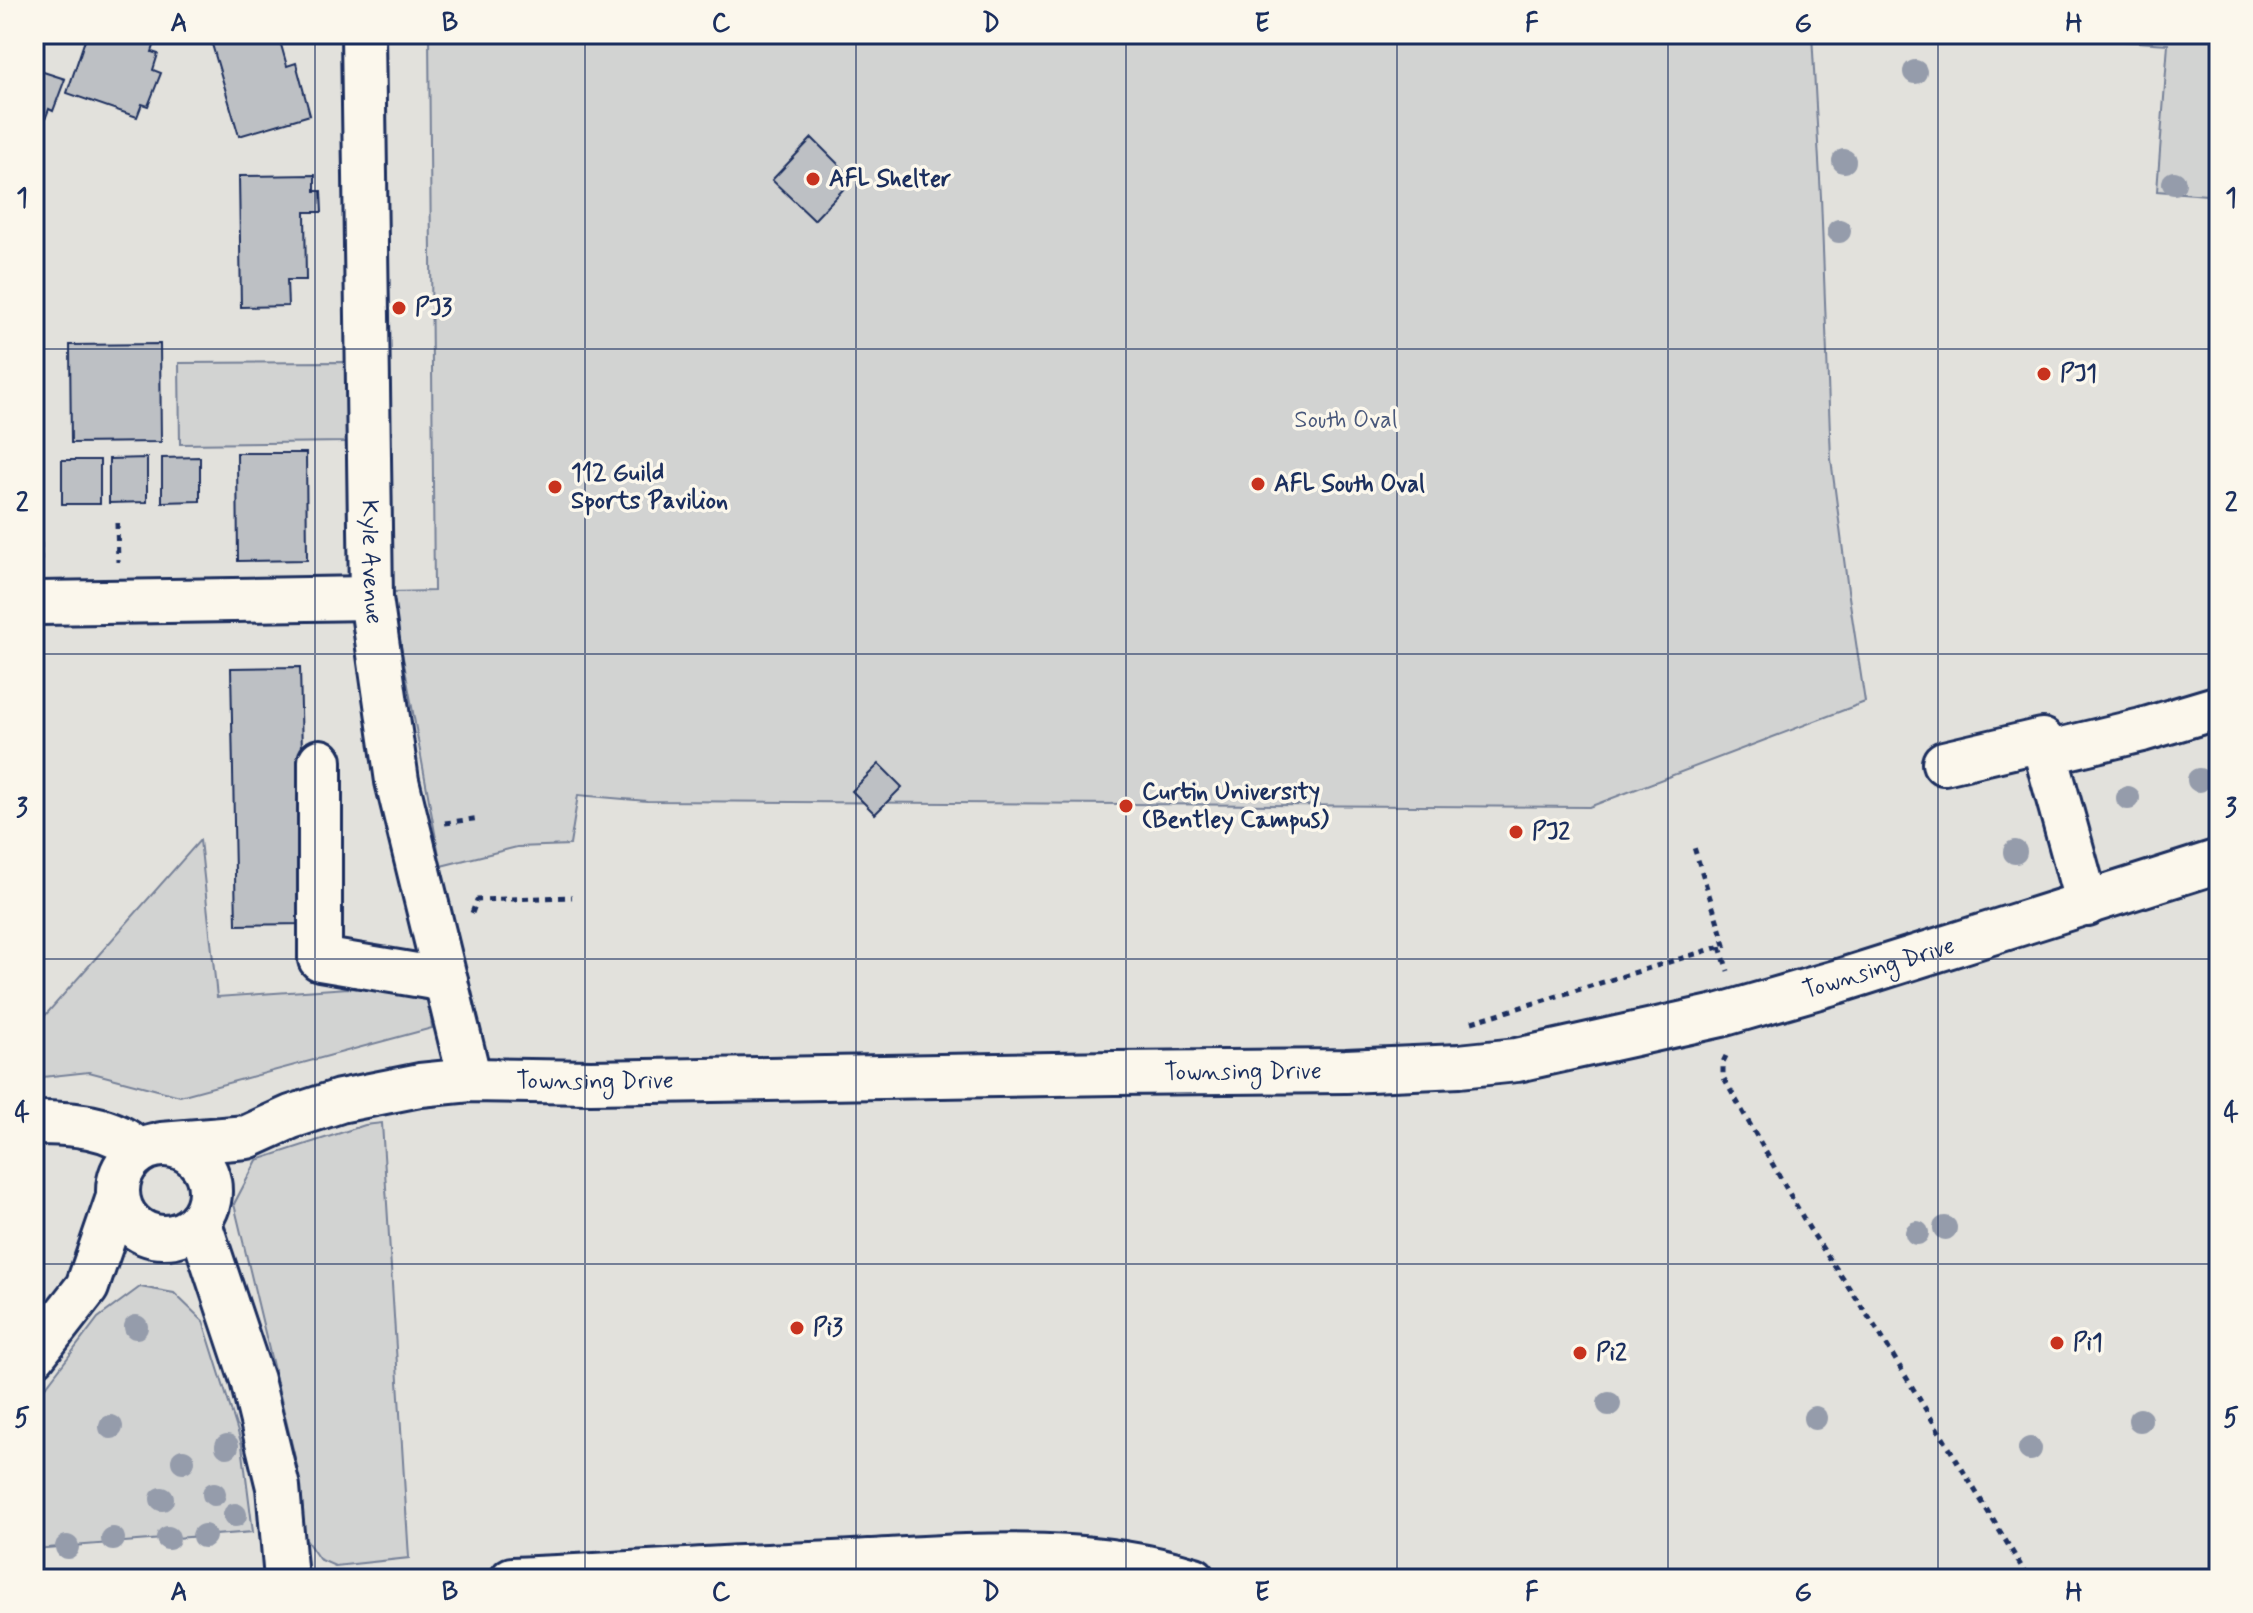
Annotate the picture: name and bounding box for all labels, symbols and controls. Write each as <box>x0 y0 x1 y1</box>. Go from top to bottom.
text: A <box>170 7 188 41</box>
text: B <box>442 7 458 41</box>
text: C <box>712 7 731 41</box>
text: D <box>982 7 1000 41</box>
text: E <box>1254 7 1270 41</box>
text: F <box>1525 7 1539 41</box>
text: G <box>1794 7 1812 41</box>
text: H <box>2066 7 2083 41</box>
place label: AFL Shelter <box>829 164 951 195</box>
marker: AFL Shelter <box>804 170 822 188</box>
text: 1 <box>16 182 28 216</box>
text: 1 <box>2225 182 2237 216</box>
place label: PJ3 <box>415 293 452 324</box>
marker: PJ3 <box>390 299 408 317</box>
place label: PJ1 <box>2060 359 2097 390</box>
marker: PJ1 <box>2035 365 2053 383</box>
park label: South Oval <box>1294 405 1398 436</box>
place label: 112 Guild Sports Pavilion <box>571 458 728 517</box>
place label: AFL South Oval <box>1274 469 1425 500</box>
marker: AFL South Oval <box>1249 475 1267 493</box>
marker: 112 Guild Sports Pavilion <box>546 478 564 496</box>
text: 2 <box>16 487 29 521</box>
text: 2 <box>2225 487 2238 521</box>
street label: Kyle Avenue <box>354 499 390 626</box>
place label: Curtin University (Bentley Campus) <box>1142 777 1329 836</box>
text: 3 <box>16 792 28 826</box>
text: 3 <box>2225 792 2237 826</box>
marker: Curtin University (Bentley Campus) <box>1117 797 1135 815</box>
place label: PJ2 <box>1532 817 1570 848</box>
marker: PJ2 <box>1507 823 1525 841</box>
street label: Townsing Drive <box>1799 930 1959 1006</box>
street label: Townsing Drive <box>1164 1056 1322 1089</box>
street label: Townsing Drive <box>516 1065 674 1099</box>
text: 4 <box>14 1097 30 1131</box>
text: 4 <box>2223 1097 2239 1131</box>
place label: Pi3 <box>813 1313 843 1344</box>
marker: Pi3 <box>788 1319 806 1337</box>
place label: Pi1 <box>2073 1328 2103 1359</box>
marker: Pi1 <box>2048 1334 2066 1352</box>
place label: Pi2 <box>1596 1338 1627 1369</box>
marker: Pi2 <box>1571 1344 1589 1362</box>
text: 5 <box>14 1402 30 1436</box>
text: 5 <box>2223 1402 2239 1436</box>
text: A <box>170 1576 188 1610</box>
text: B <box>442 1576 458 1610</box>
text: C <box>712 1576 731 1610</box>
text: D <box>982 1576 1000 1610</box>
text: E <box>1254 1576 1270 1610</box>
text: F <box>1525 1576 1539 1610</box>
text: G <box>1794 1576 1812 1610</box>
text: H <box>2066 1576 2083 1610</box>

